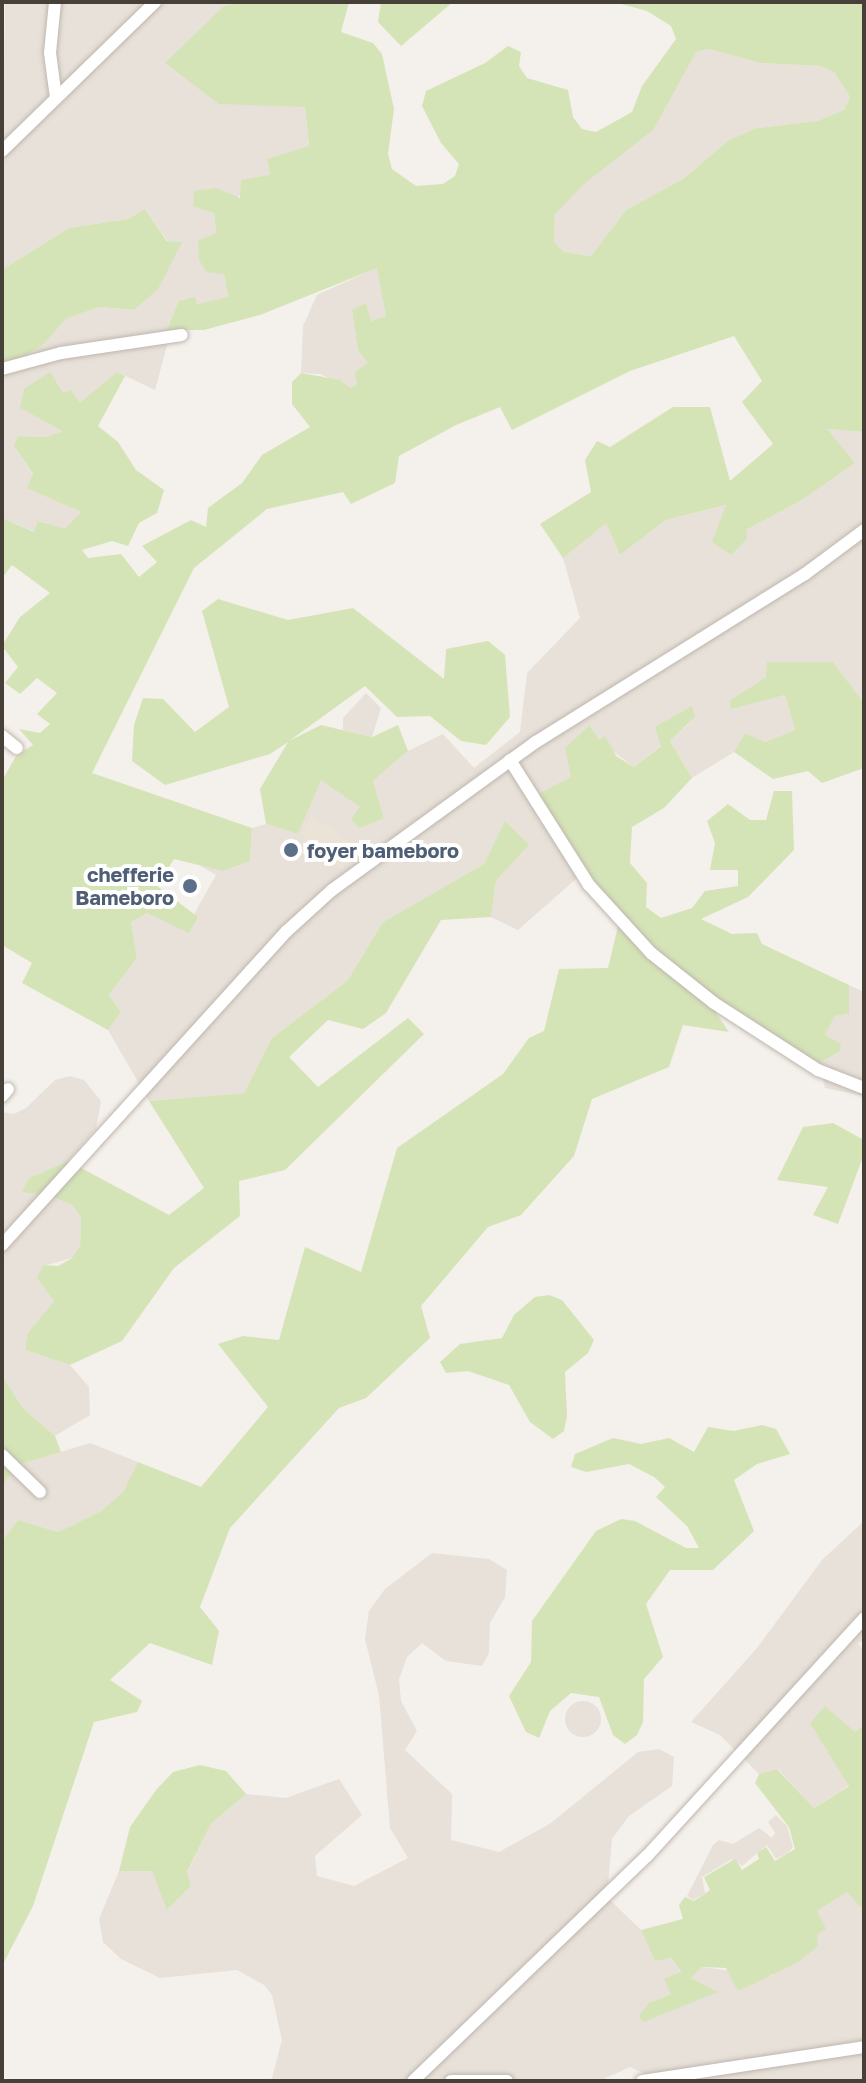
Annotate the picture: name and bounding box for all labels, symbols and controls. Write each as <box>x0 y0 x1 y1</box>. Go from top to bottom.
place label: foyer bameboro <box>307 838 459 862</box>
marker: foyer bameboro <box>282 841 300 859</box>
place label: chefferie Bameboro <box>75 862 174 909</box>
marker: chefferie Bameboro <box>181 877 199 895</box>

